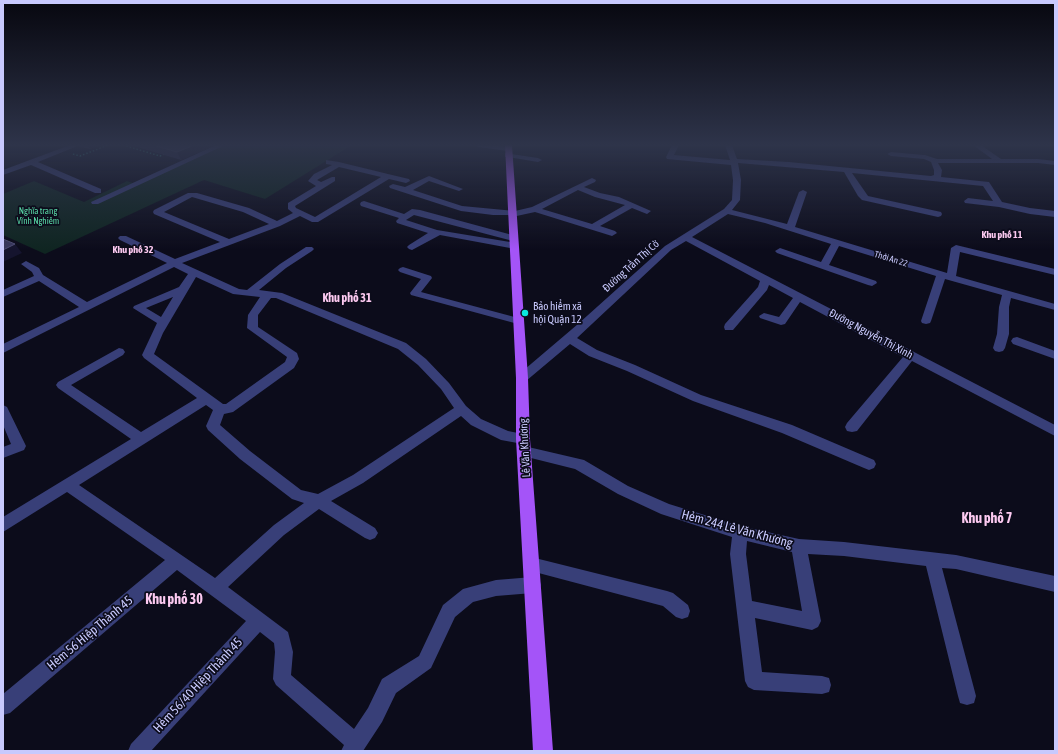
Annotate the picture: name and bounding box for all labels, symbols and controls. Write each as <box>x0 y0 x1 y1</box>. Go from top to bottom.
park label: Nghĩa trang Vĩnh Nghiêm <box>17 206 59 227</box>
district label: Khu phố 11 <box>981 229 1023 241</box>
street label: Đường Trần Thị Cờ <box>600 237 662 295</box>
district label: Khu phố 32 <box>112 244 154 256</box>
street label: Thới An 22 <box>873 249 909 269</box>
district label: Khu phố 31 <box>322 291 372 305</box>
place label: Bảo hiểm xã hội Quận 12 <box>533 300 582 326</box>
street label: Đường Nguyễn Thị Xinh <box>827 306 915 362</box>
marker: Bảo hiểm xã hội Quận 12 <box>520 308 530 318</box>
street label: Lê Văn Khương <box>517 418 533 478</box>
street label: Hẻm 244 Lê Văn Khương <box>680 507 794 551</box>
district label: Khu phố 7 <box>962 511 1012 527</box>
district label: Khu phố 30 <box>145 592 203 608</box>
street label: Hẻm 56 Hiệp Thành 45 <box>44 593 136 673</box>
street label: Hẻm 56/40 Hiệp Thành 45 <box>150 634 246 736</box>

